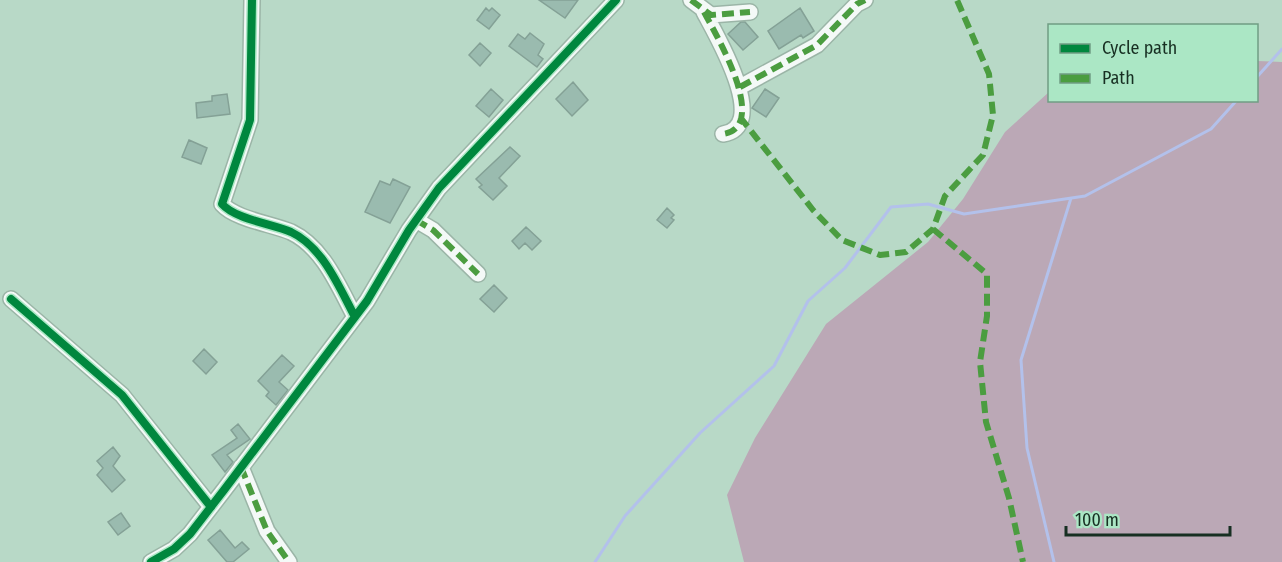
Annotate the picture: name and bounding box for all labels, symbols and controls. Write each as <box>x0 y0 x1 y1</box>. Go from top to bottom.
legend <box>1048 24 1258 102</box>
text: Cycle path <box>1102 37 1177 59</box>
text: Path <box>1102 67 1135 89</box>
scale bar <box>1066 499 1230 537</box>
text: 100 m <box>1075 509 1119 531</box>

